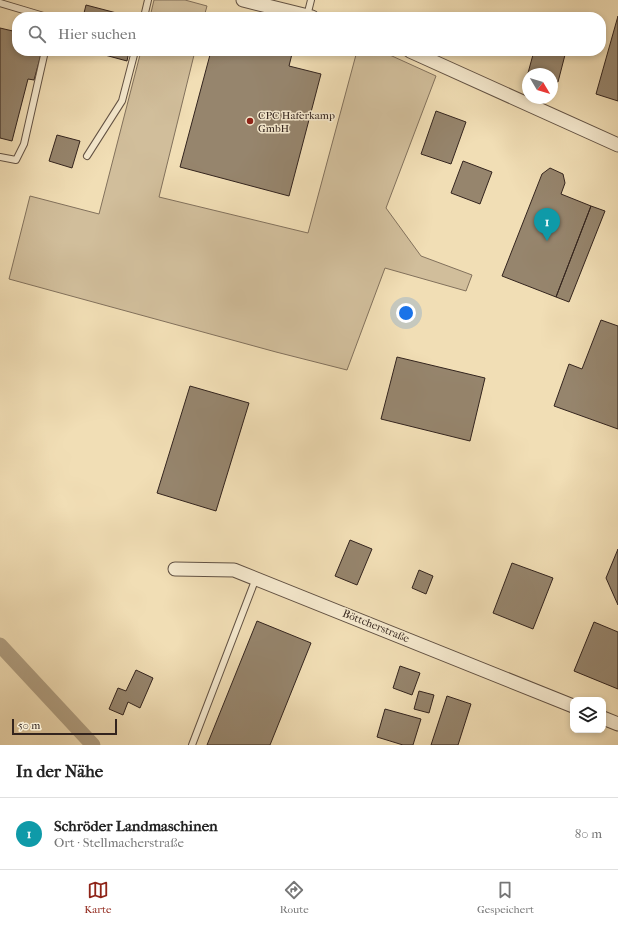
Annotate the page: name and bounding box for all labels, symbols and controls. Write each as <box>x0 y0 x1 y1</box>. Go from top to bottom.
search box <box>12 12 606 56</box>
icon: search <box>26 23 48 45</box>
text: Hier suchen <box>58 25 136 43</box>
north arrow <box>522 68 558 104</box>
place label: CPC Haferkamp GmbH <box>258 109 335 135</box>
marker: CPC Haferkamp GmbH <box>245 116 255 126</box>
pin: 1 <box>534 208 560 241</box>
your location <box>396 303 416 323</box>
street label: Böttcherstraße <box>341 607 412 645</box>
map controls <box>570 697 606 733</box>
button: layers <box>570 697 606 733</box>
scale bar <box>12 717 117 736</box>
text: 50 m <box>18 719 40 732</box>
text: In der Nähe <box>16 761 103 781</box>
text: Schröder Landmaschinen <box>54 817 218 835</box>
text: 1 <box>27 826 31 841</box>
text: 80 m <box>575 826 602 841</box>
text: Ort · Stellmacherstraße <box>54 835 184 850</box>
tab: Karte <box>84 879 111 916</box>
tab: Route <box>280 879 309 916</box>
tab: Gespeichert <box>477 879 534 916</box>

